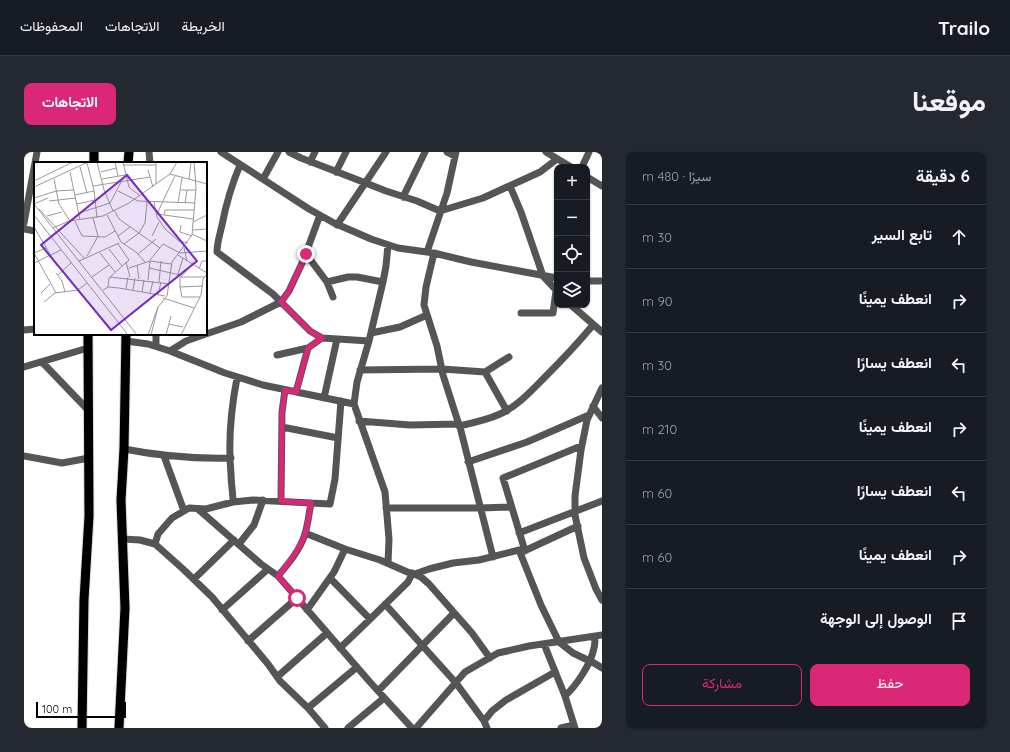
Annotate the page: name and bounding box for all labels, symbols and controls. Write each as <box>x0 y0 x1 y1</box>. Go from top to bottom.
text: Trailo <box>938 16 990 40</box>
text: المحفوظات <box>20 17 83 35</box>
text: الاتجاهات <box>105 17 159 35</box>
text: الخريطة <box>181 17 225 35</box>
button: الاتجاهات <box>24 83 116 125</box>
text: موقعنا <box>912 83 986 118</box>
inset map <box>34 162 207 335</box>
map controls <box>554 164 590 308</box>
button: + <box>554 164 590 200</box>
text: 6 دقيقة <box>916 165 970 186</box>
text: سيرًا · 480 m <box>642 168 711 184</box>
button: − <box>554 200 590 236</box>
text: تابع السير <box>872 225 932 244</box>
icon: ahead <box>948 226 970 248</box>
text: 30 m <box>642 229 672 245</box>
button: locate <box>554 236 590 272</box>
route end <box>297 245 315 263</box>
button: layers <box>554 272 590 308</box>
text: انعطف يمينًا <box>859 289 932 308</box>
icon: right <box>948 290 970 312</box>
text: 90 m <box>642 293 672 309</box>
text: انعطف يسارًا <box>857 353 932 372</box>
icon: left <box>948 354 970 376</box>
text: 30 m <box>642 357 672 373</box>
text: انعطف يمينًا <box>859 417 932 436</box>
icon: right <box>948 418 970 440</box>
text: 210 m <box>642 421 677 437</box>
text: انعطف يسارًا <box>857 481 932 500</box>
icon: left <box>948 482 970 504</box>
text: 60 m <box>642 485 672 501</box>
text: انعطف يمينًا <box>859 545 932 564</box>
icon: right <box>948 546 970 568</box>
text: 60 m <box>642 549 672 565</box>
route start <box>288 589 306 607</box>
text: الوصول إلى الوجهة <box>820 609 932 628</box>
icon: arrive <box>948 610 970 632</box>
button: مشاركة <box>642 664 802 706</box>
button: حفظ <box>810 664 970 706</box>
scale bar <box>36 700 126 719</box>
text: 100 m <box>42 702 72 716</box>

